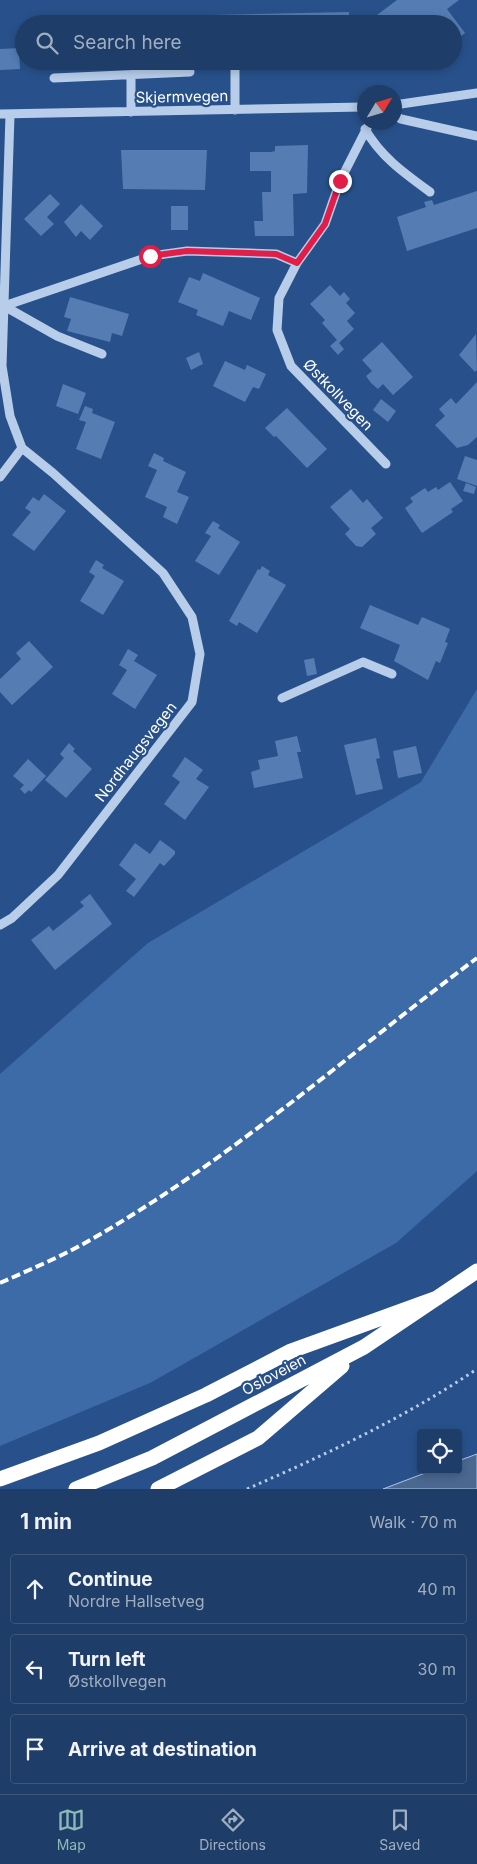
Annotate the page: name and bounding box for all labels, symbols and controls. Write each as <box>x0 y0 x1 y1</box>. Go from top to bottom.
search box <box>15 15 462 70</box>
icon: search <box>33 29 61 57</box>
text: Search here <box>73 31 182 54</box>
north arrow <box>357 85 402 130</box>
street label: Skjermvegen <box>135 86 229 107</box>
route end <box>329 170 352 193</box>
route start <box>139 245 162 268</box>
street label: Østkollvegen <box>299 355 377 434</box>
street label: Nordhaugsvegen <box>91 698 181 806</box>
street label: Osloveien <box>238 1350 309 1399</box>
map controls <box>417 1429 462 1474</box>
button: locate <box>417 1429 462 1474</box>
text: 1 min <box>20 1509 72 1534</box>
text: Walk · 70 m <box>369 1512 457 1532</box>
text: Continue <box>68 1568 153 1591</box>
icon: ahead <box>21 1575 49 1603</box>
text: 40 m <box>417 1579 456 1599</box>
text: Nordre Hallsetveg <box>68 1591 205 1611</box>
text: Turn left <box>68 1648 146 1671</box>
icon: left <box>21 1655 49 1683</box>
text: 30 m <box>418 1659 456 1679</box>
text: Østkollvegen <box>68 1671 166 1691</box>
icon: arrive <box>21 1735 49 1763</box>
text: Arrive at destination <box>68 1738 257 1761</box>
tab: Map <box>57 1806 86 1853</box>
tab: Directions <box>199 1806 266 1853</box>
tab: Saved <box>379 1806 420 1853</box>

